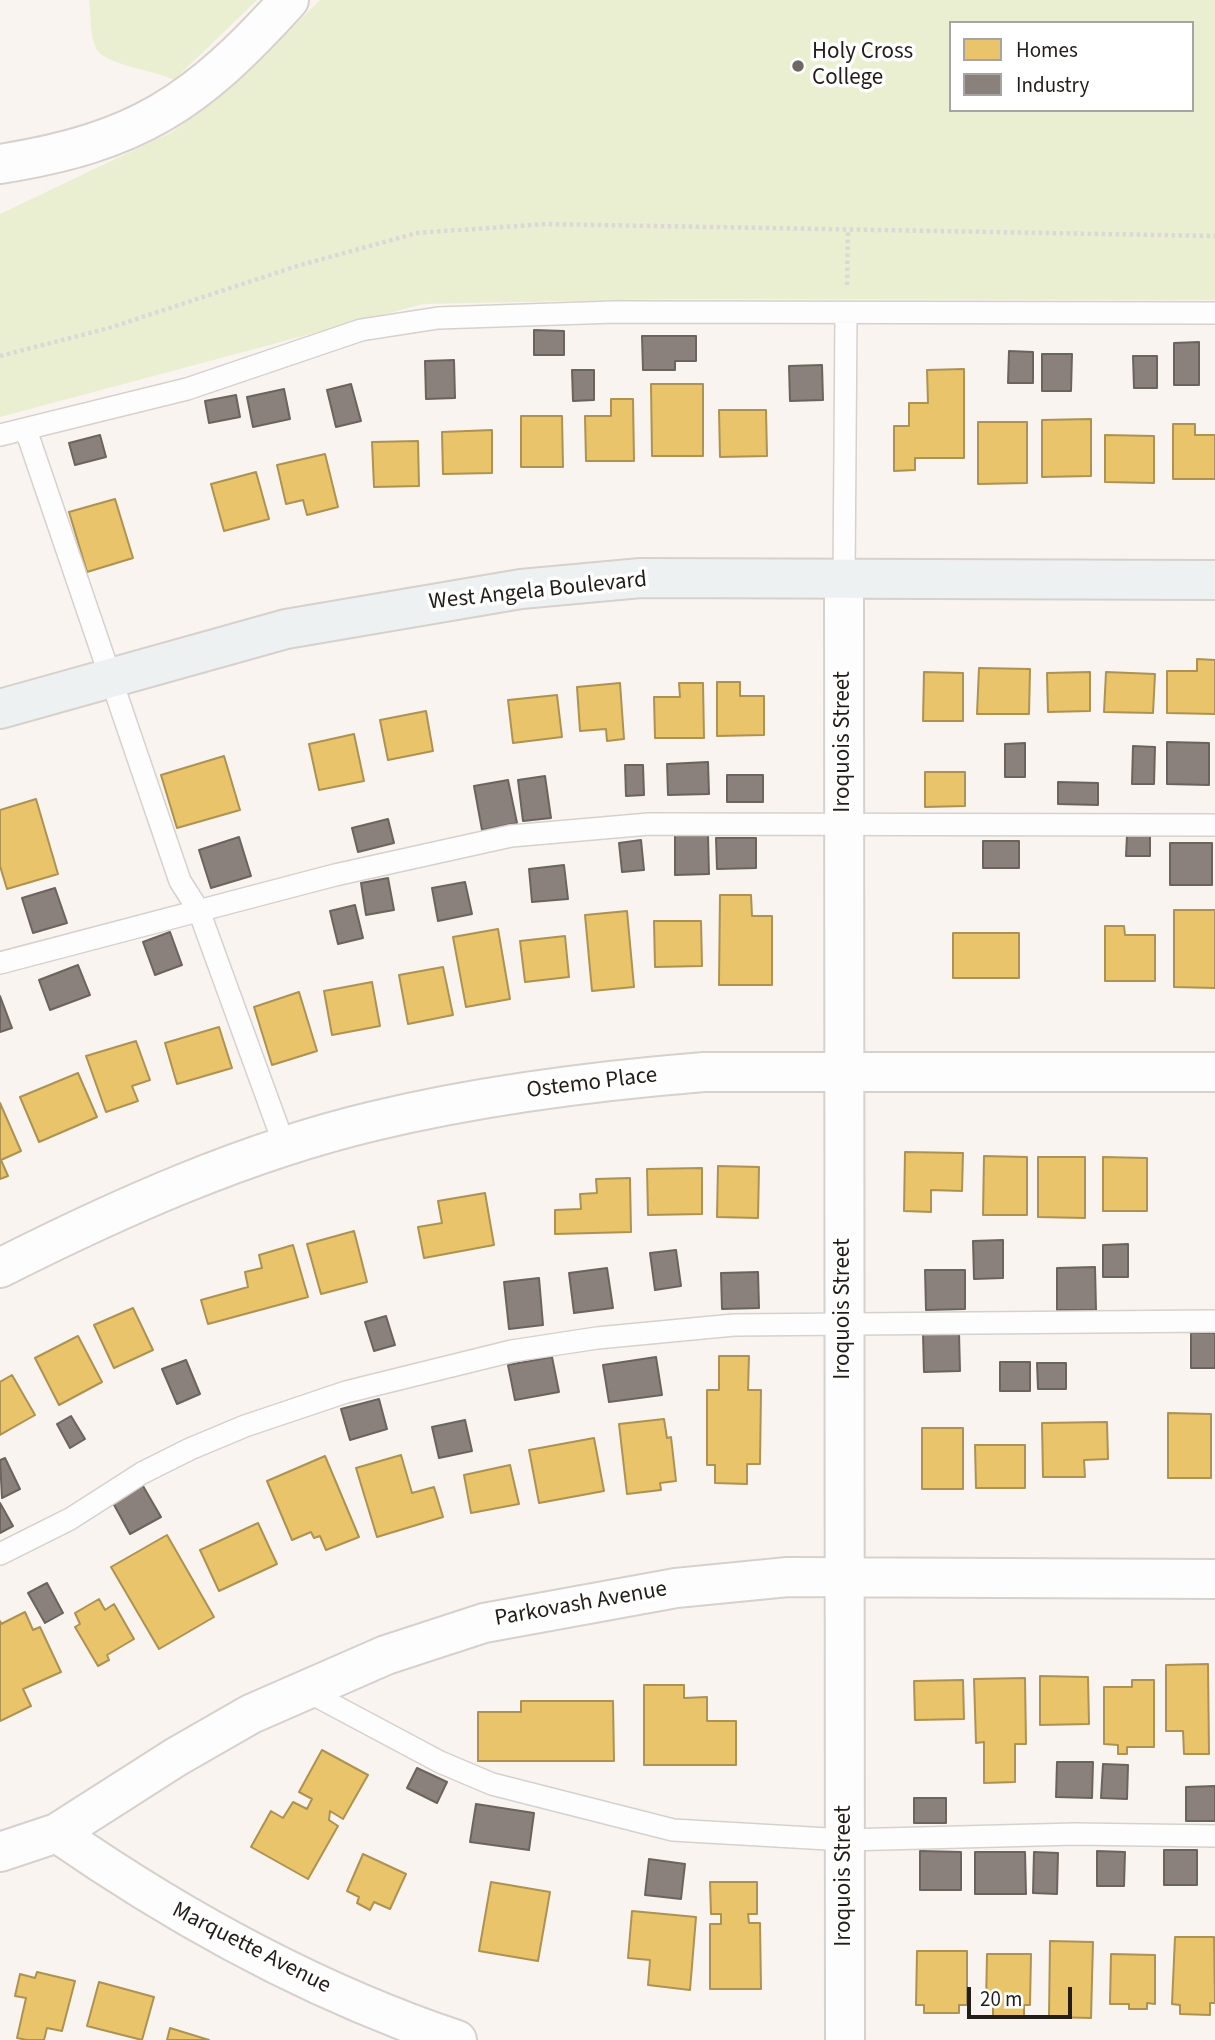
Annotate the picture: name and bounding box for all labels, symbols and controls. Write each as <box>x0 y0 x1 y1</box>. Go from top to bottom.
legend <box>949 21 1194 112</box>
text: Homes <box>1016 35 1078 65</box>
place label: Holy Cross College <box>812 39 913 93</box>
marker: Holy Cross College <box>790 58 806 74</box>
text: Industry <box>1016 70 1089 100</box>
street label: West Angela Boulevard <box>428 567 648 617</box>
street label: Iroquois Street <box>830 671 858 813</box>
street label: Ostemo Place <box>525 1062 659 1106</box>
street label: Iroquois Street <box>830 1238 858 1380</box>
street label: Parkovash Avenue <box>493 1576 669 1634</box>
street label: Iroquois Street <box>831 1805 859 1947</box>
street label: Marquette Avenue <box>167 1897 335 2001</box>
scale bar <box>970 1974 1075 2018</box>
text: 20 m <box>980 1984 1022 2014</box>

